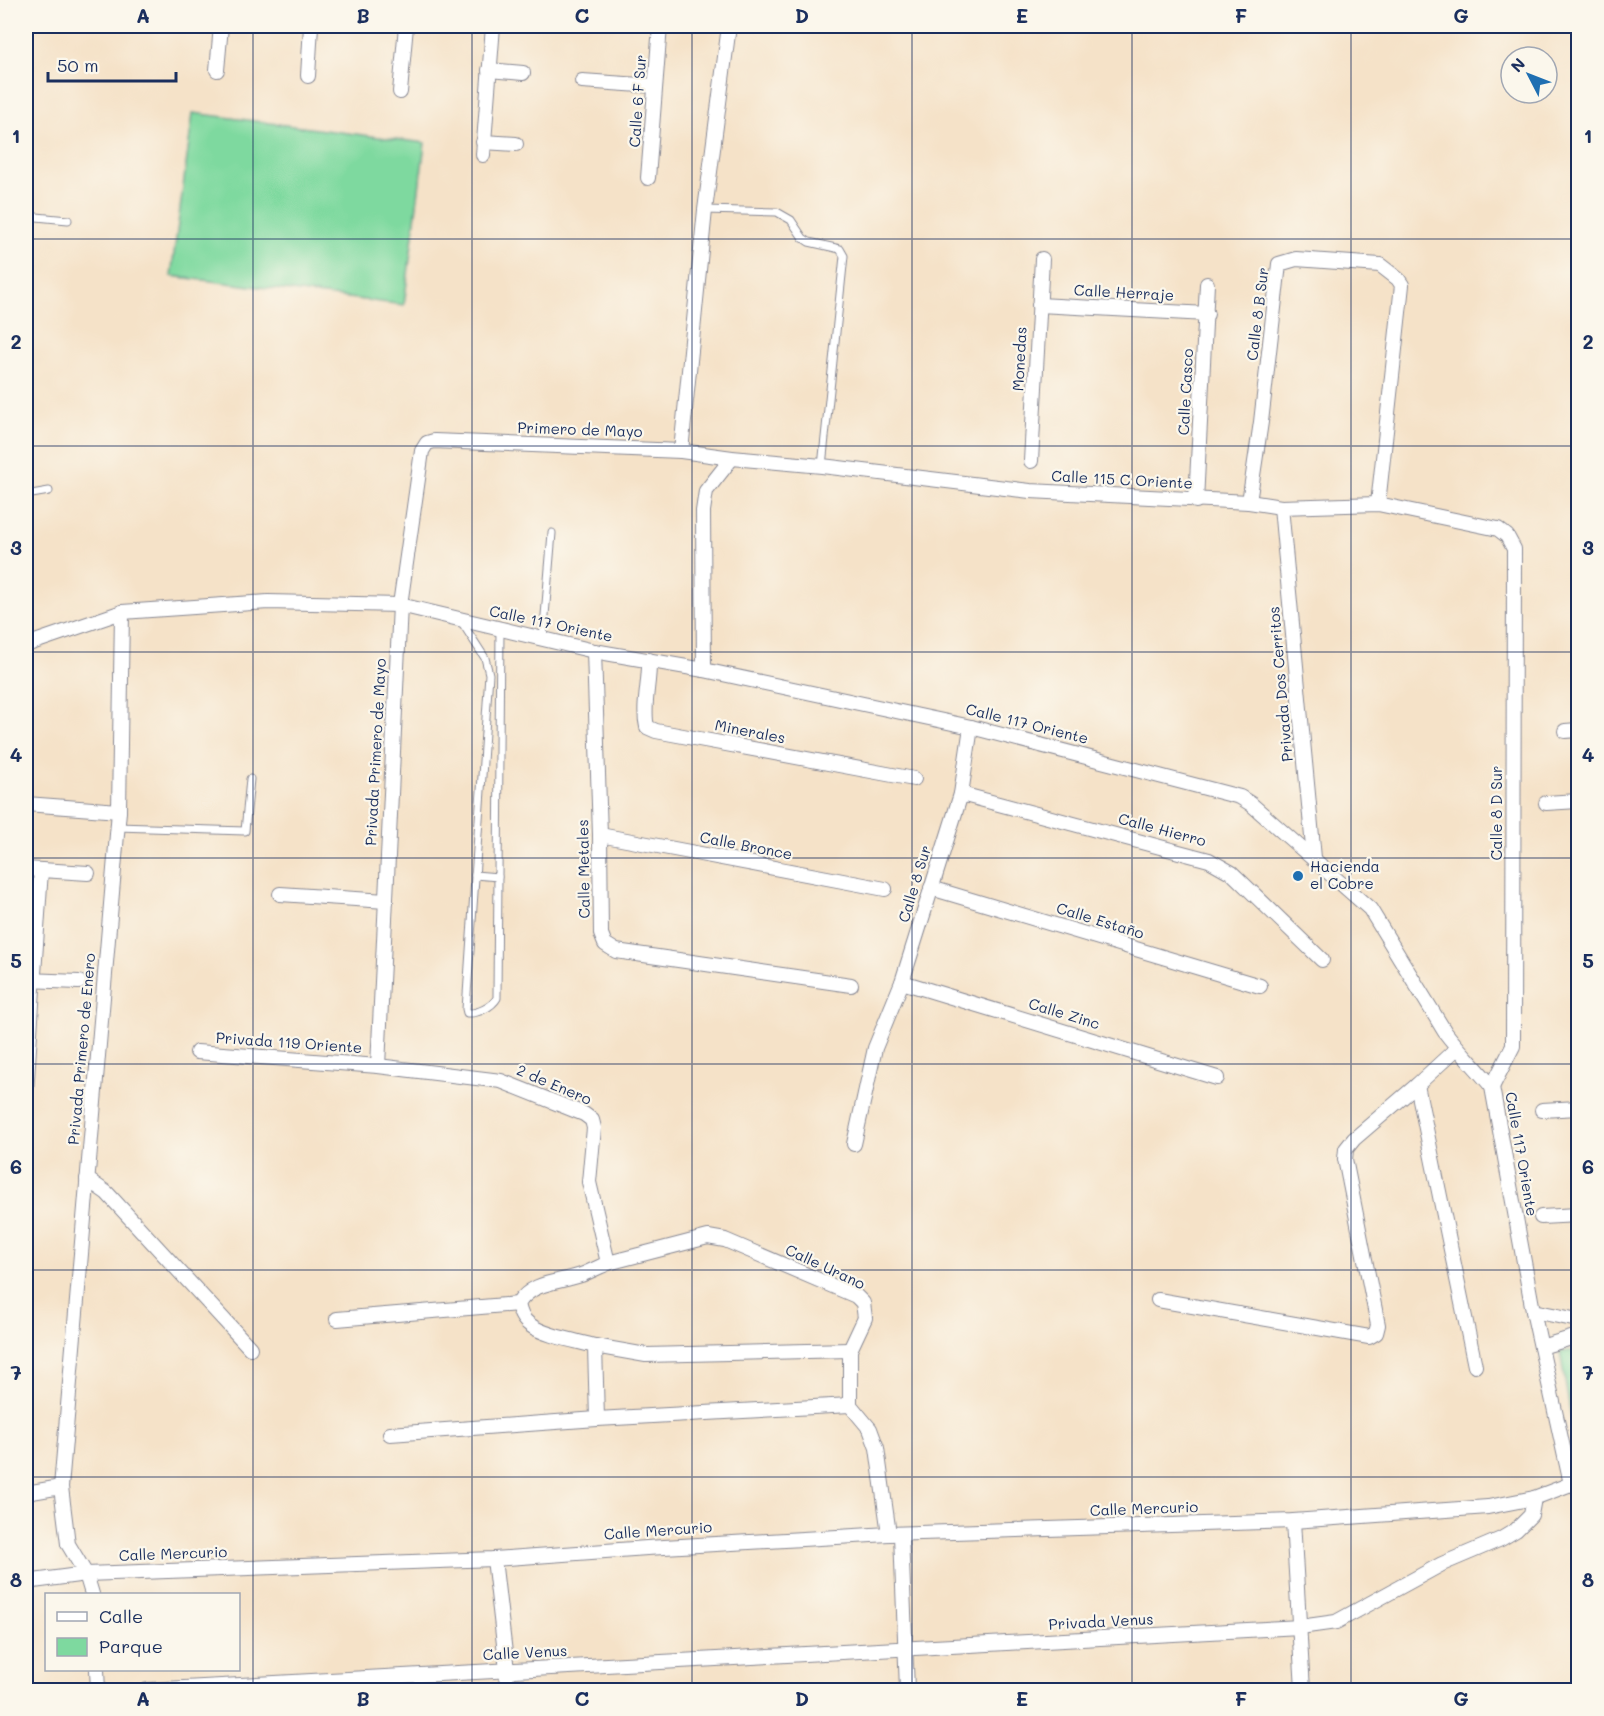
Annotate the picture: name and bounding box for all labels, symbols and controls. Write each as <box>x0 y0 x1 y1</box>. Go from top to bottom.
text: A <box>136 2 150 28</box>
text: B <box>356 2 370 28</box>
text: C <box>575 2 590 28</box>
text: D <box>795 2 809 28</box>
text: E <box>1016 2 1028 28</box>
text: F <box>1235 2 1248 28</box>
text: G <box>1453 2 1469 28</box>
scale bar <box>48 45 176 83</box>
north arrow <box>1499 45 1559 105</box>
text: 50 m <box>57 53 99 77</box>
text: N <box>1506 53 1529 76</box>
street label: Calle 6 F Sur <box>624 54 650 148</box>
text: 1 <box>12 122 20 148</box>
text: 1 <box>1584 122 1592 148</box>
street label: Calle 8 B Sur <box>1241 266 1273 362</box>
street label: Calle Herraje <box>1073 279 1175 305</box>
street label: Monedas <box>1007 326 1031 392</box>
text: 2 <box>10 328 22 354</box>
text: 2 <box>1582 328 1594 354</box>
street label: Calle Casco <box>1173 348 1197 436</box>
street label: Primero de Mayo <box>517 417 643 441</box>
street label: Calle 115 C Oriente <box>1051 465 1193 493</box>
text: 3 <box>10 534 22 560</box>
text: 3 <box>1582 534 1594 560</box>
street label: Calle 117 Oriente <box>488 600 615 646</box>
street label: Privada Dos Cerritos <box>1263 606 1297 763</box>
street label: Privada Primero de Mayo <box>360 658 390 846</box>
street label: Calle 117 Oriente <box>964 698 1091 748</box>
street label: Minerales <box>713 714 787 748</box>
text: 4 <box>10 741 23 767</box>
text: 4 <box>1582 741 1595 767</box>
street label: Calle 8 D Sur <box>1486 766 1506 860</box>
street label: Calle Hierro <box>1116 808 1209 850</box>
street label: Calle Metales <box>572 819 594 919</box>
street label: Calle Bronce <box>698 826 794 864</box>
street label: Calle 8 Sur <box>893 843 935 925</box>
place label: Hacienda el Cobre <box>1310 856 1380 893</box>
marker: Hacienda el Cobre <box>1291 869 1305 883</box>
street label: Calle Estaño <box>1054 897 1147 943</box>
text: 5 <box>10 947 22 973</box>
text: 5 <box>1582 947 1594 973</box>
street label: Privada Primero de Enero <box>63 952 99 1146</box>
street label: Calle Zinc <box>1026 993 1103 1033</box>
street label: Privada 119 Oriente <box>215 1027 363 1057</box>
street label: 2 de Enero <box>514 1059 595 1109</box>
street label: Calle 117 Oriente <box>1501 1090 1543 1217</box>
text: 6 <box>10 1153 22 1179</box>
text: 6 <box>1582 1153 1594 1179</box>
street label: Calle Urano <box>782 1239 869 1293</box>
text: 7 <box>10 1359 22 1385</box>
text: 7 <box>1582 1359 1594 1385</box>
street label: Calle Mercurio <box>1089 1496 1199 1520</box>
street label: Calle Mercurio <box>603 1516 713 1544</box>
street label: Calle Mercurio <box>118 1541 228 1565</box>
text: 8 <box>10 1566 22 1592</box>
text: 8 <box>1582 1566 1594 1592</box>
legend <box>45 1593 240 1671</box>
text: Calle <box>99 1604 143 1628</box>
street label: Privada Venus <box>1048 1608 1154 1634</box>
text: Parque <box>99 1634 163 1658</box>
street label: Calle Venus <box>482 1640 568 1664</box>
text: A <box>136 1685 150 1711</box>
text: B <box>356 1685 370 1711</box>
text: C <box>575 1685 590 1711</box>
text: D <box>795 1685 809 1711</box>
text: E <box>1016 1685 1028 1711</box>
text: F <box>1235 1685 1248 1711</box>
text: G <box>1453 1685 1469 1711</box>

